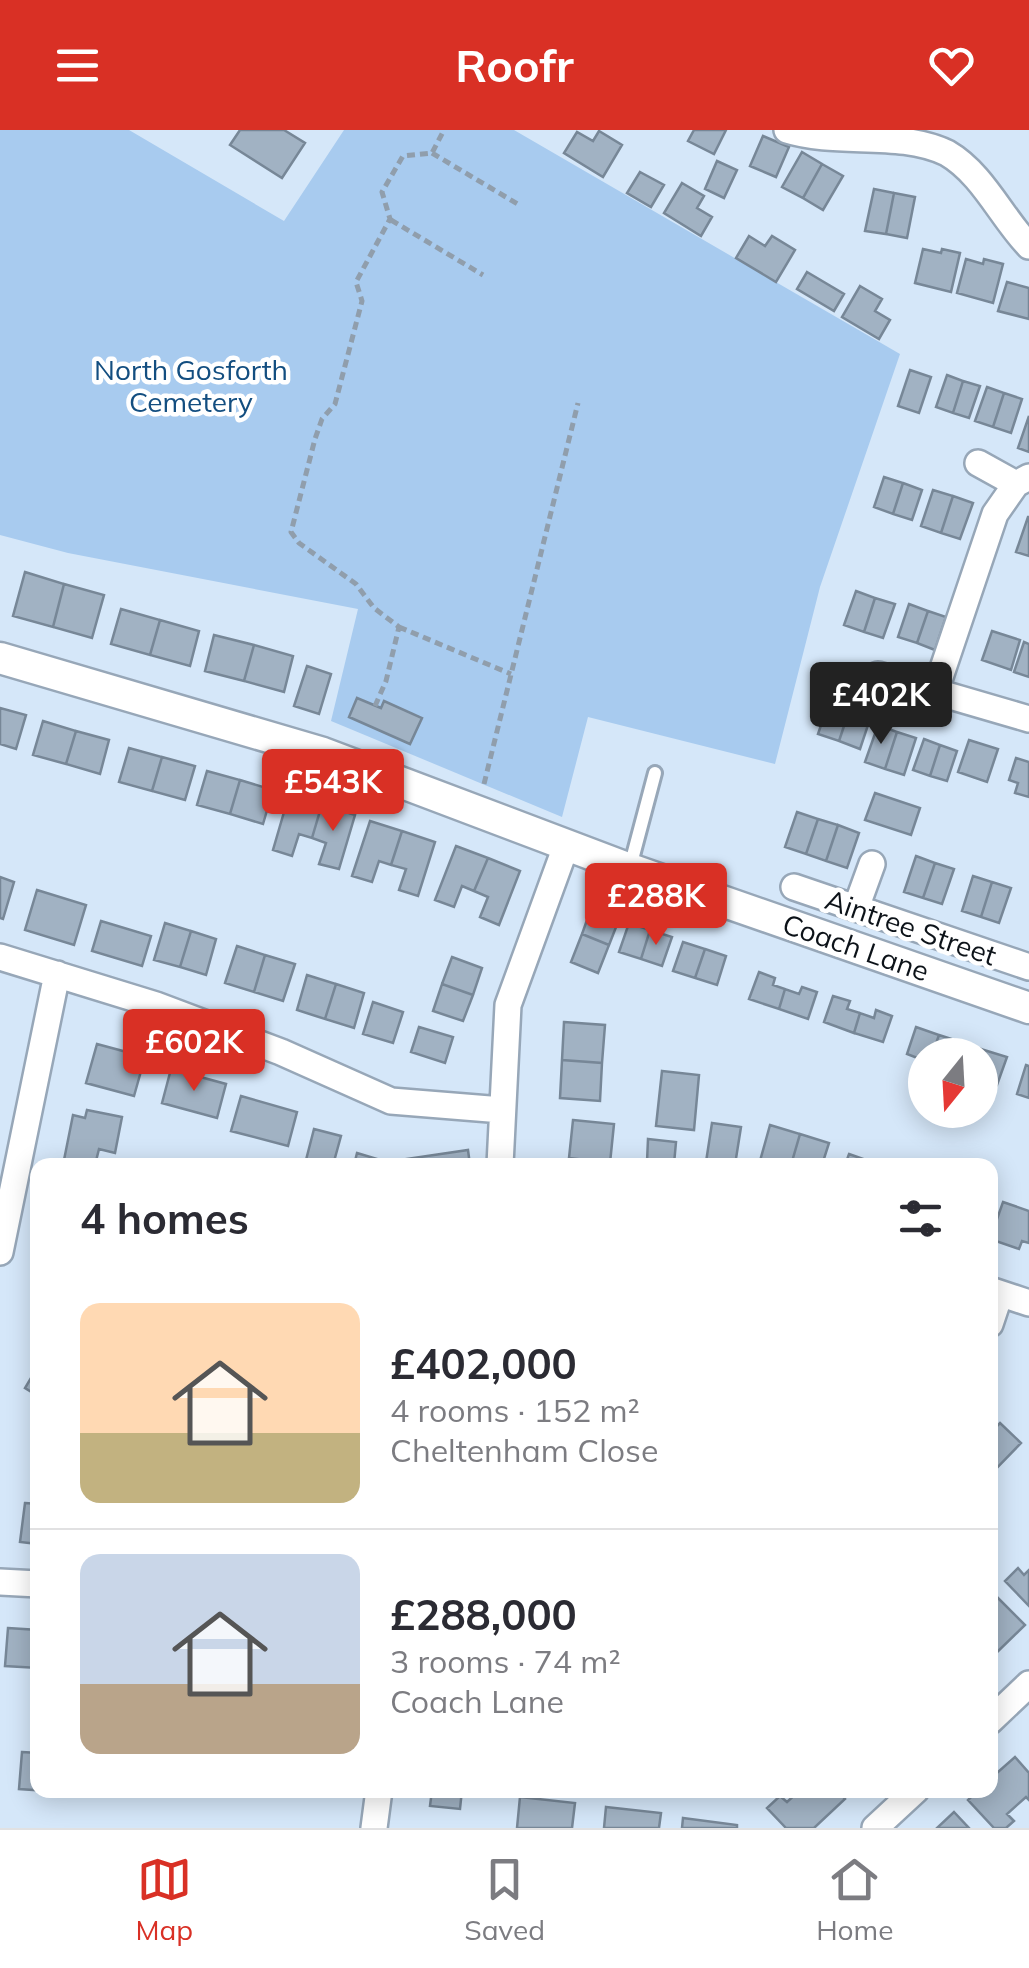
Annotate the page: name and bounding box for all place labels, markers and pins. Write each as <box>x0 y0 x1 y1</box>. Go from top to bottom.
pin: £402K <box>811 662 951 747</box>
pin: £543K <box>263 749 403 834</box>
pin: £288K <box>586 863 726 948</box>
pin: £602K <box>124 1009 264 1094</box>

